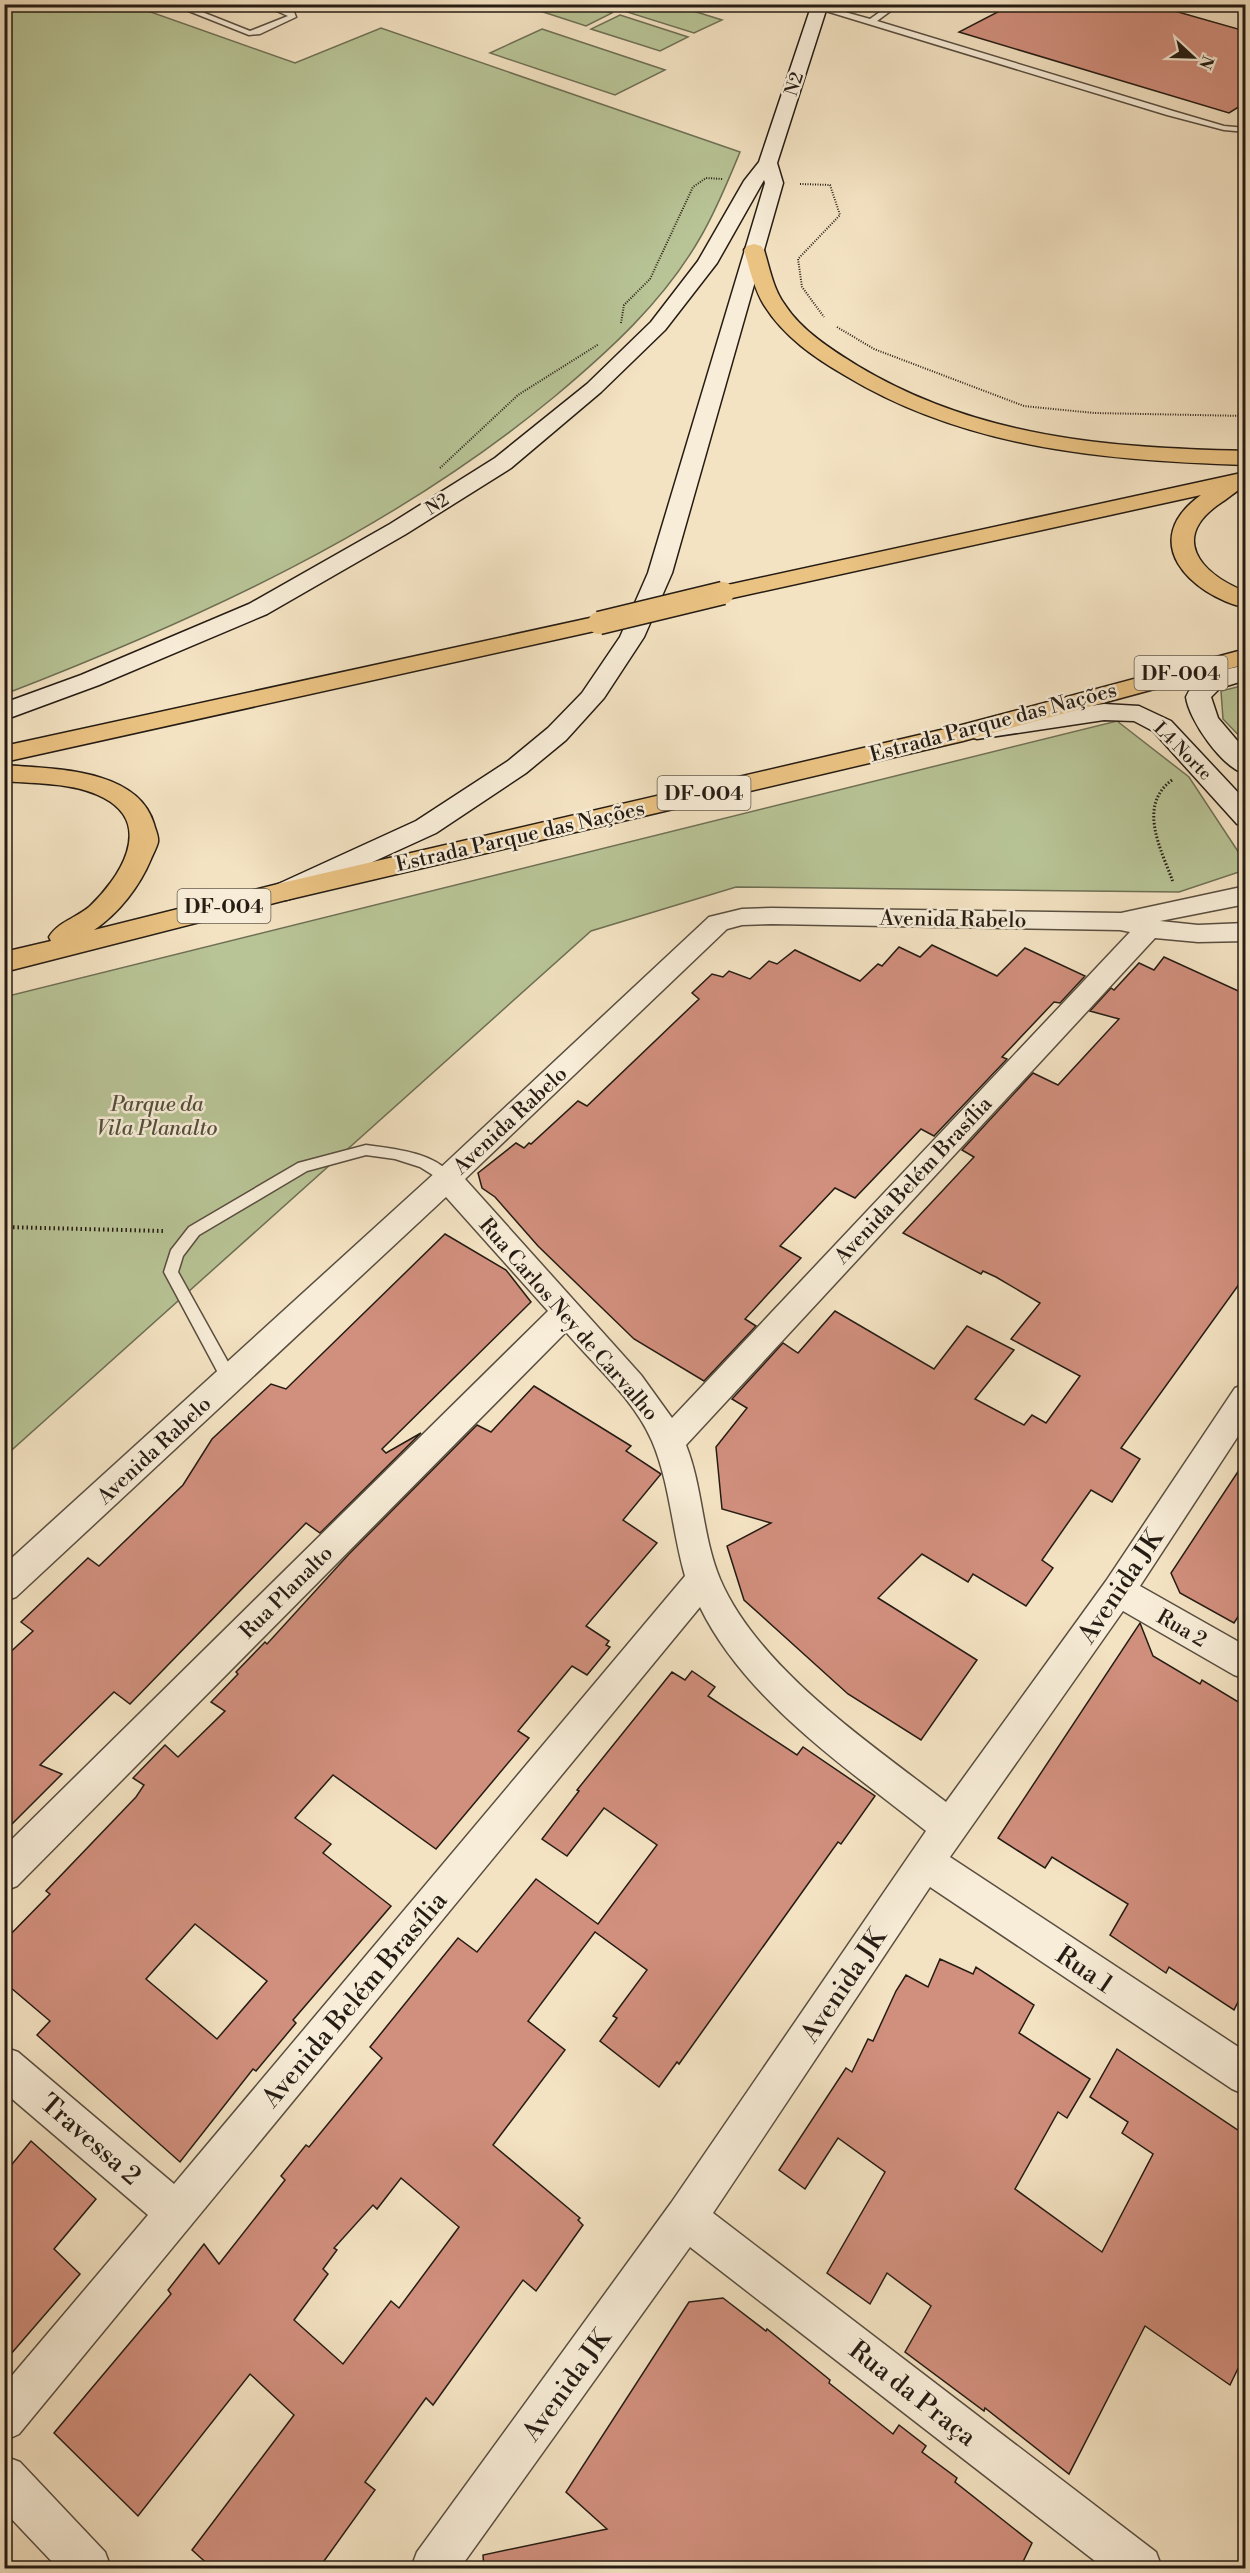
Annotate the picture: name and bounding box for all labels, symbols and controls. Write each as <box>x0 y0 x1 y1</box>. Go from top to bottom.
north arrow <box>1163 27 1223 87</box>
text: N <box>1194 53 1218 72</box>
street label: N2 <box>780 69 809 99</box>
street label: N2 <box>421 488 453 520</box>
road number: DF-004 <box>1134 656 1228 690</box>
street label: Estrada Parque das Nações <box>867 677 1120 768</box>
street label: L4 Norte <box>1149 717 1217 785</box>
road number: DF-004 <box>658 776 750 810</box>
street label: Estrada Parque das Nações <box>393 796 647 878</box>
road number: DF-004 <box>178 889 270 923</box>
street label: Avenida Rabelo <box>878 906 1027 934</box>
street label: Avenida Rabelo <box>447 1061 573 1181</box>
street label: Avenida Belém Brasília <box>829 1091 998 1271</box>
park label: Parque da Vila Planalto <box>97 1092 217 1142</box>
street label: Rua Carlos Ney de Carvalho <box>473 1213 664 1427</box>
street label: Avenida Rabelo <box>91 1391 217 1511</box>
street label: Avenida JK <box>1071 1522 1172 1650</box>
street label: Rua Planalto <box>235 1541 339 1645</box>
street label: Rua 2 <box>1152 1604 1211 1653</box>
street label: Avenida Belém Brasília <box>254 1885 455 2115</box>
street label: Avenida JK <box>794 1921 895 2049</box>
street label: Rua 1 <box>1050 1939 1119 2001</box>
street label: Travessa 2 <box>33 2087 147 2192</box>
street label: Avenida JK <box>515 2322 619 2449</box>
street label: Rua da Praça <box>842 2334 983 2454</box>

